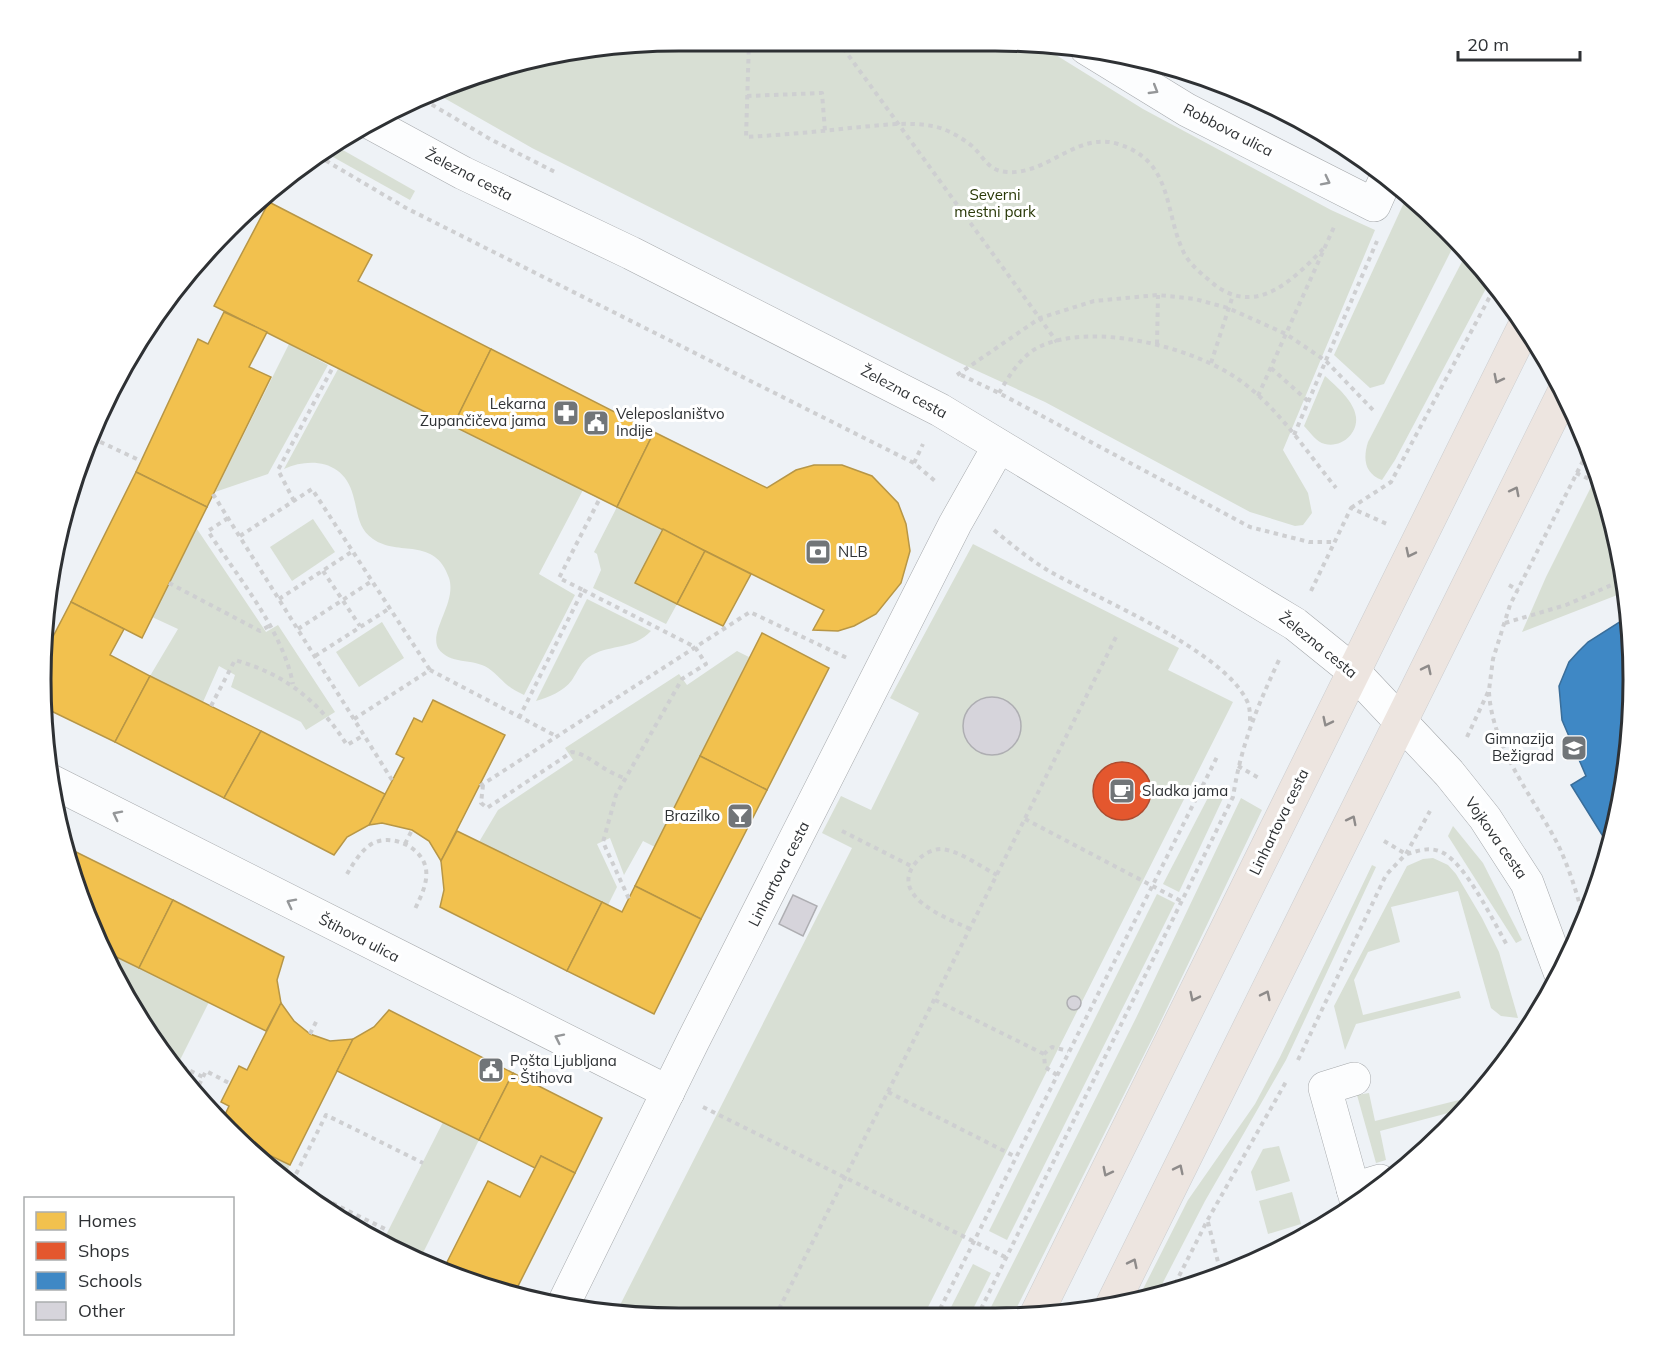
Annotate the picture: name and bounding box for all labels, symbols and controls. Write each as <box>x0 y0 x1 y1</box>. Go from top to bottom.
scale bar <box>1458 24 1580 62</box>
text: 20 m <box>1467 33 1509 56</box>
one-way arrow <box>1148 83 1158 95</box>
street label: Robbova ulica <box>1180 99 1276 160</box>
street label: Železna cesta <box>423 144 516 205</box>
one-way arrow <box>1320 174 1331 185</box>
park label: Severni mestni park <box>954 185 1036 221</box>
street label: Železna cesta <box>858 361 951 422</box>
one-way arrow <box>1494 373 1505 384</box>
place label: Lekarna Zupančičeva jama <box>420 394 546 430</box>
pharmacy icon: Lekarna Zupančičeva jama <box>551 398 581 428</box>
place label: Veleposlaništvo Indije <box>616 404 725 440</box>
public building icon: Veleposlaništvo Indije <box>581 408 611 438</box>
one-way arrow <box>1507 486 1519 497</box>
bank icon: NLB <box>803 537 833 567</box>
place label: NLB <box>838 542 868 561</box>
one-way arrow <box>1406 547 1417 558</box>
street label: Železna cesta <box>1275 607 1361 682</box>
one-way arrow <box>1419 664 1431 675</box>
one-way arrow <box>1322 716 1334 727</box>
place label: Gimnazija Bežigrad <box>1485 729 1554 765</box>
school or university icon: Gimnazija Bežigrad <box>1559 733 1589 763</box>
street label: Linhartova cesta <box>1245 766 1312 878</box>
cafe icon: Sladka jama <box>1107 776 1137 806</box>
place label: Sladka jama <box>1142 781 1228 800</box>
street label: Vojkova cesta <box>1461 793 1532 882</box>
bar icon: Brazilko <box>725 801 755 831</box>
place label: Brazilko <box>664 806 720 825</box>
one-way arrow <box>113 811 124 822</box>
one-way arrow <box>1345 815 1357 826</box>
street label: Linhartova cesta <box>744 818 813 930</box>
one-way arrow <box>286 899 297 911</box>
street label: Štihova ulica <box>316 909 403 966</box>
one-way arrow <box>1190 990 1202 1001</box>
one-way arrow <box>1259 990 1270 1001</box>
one-way arrow <box>555 1033 566 1045</box>
place label: Pošta Ljubljana - Štihova <box>510 1051 617 1087</box>
public building icon: Pošta Ljubljana - Štihova <box>476 1055 506 1085</box>
one-way arrow <box>1103 1165 1115 1176</box>
one-way arrow <box>1172 1165 1184 1176</box>
legend <box>24 1197 234 1335</box>
text: Homes <box>78 1209 137 1232</box>
text: Shops <box>78 1239 130 1262</box>
one-way arrow <box>1126 1259 1137 1270</box>
text: Schools <box>78 1269 143 1292</box>
text: Other <box>78 1299 126 1322</box>

